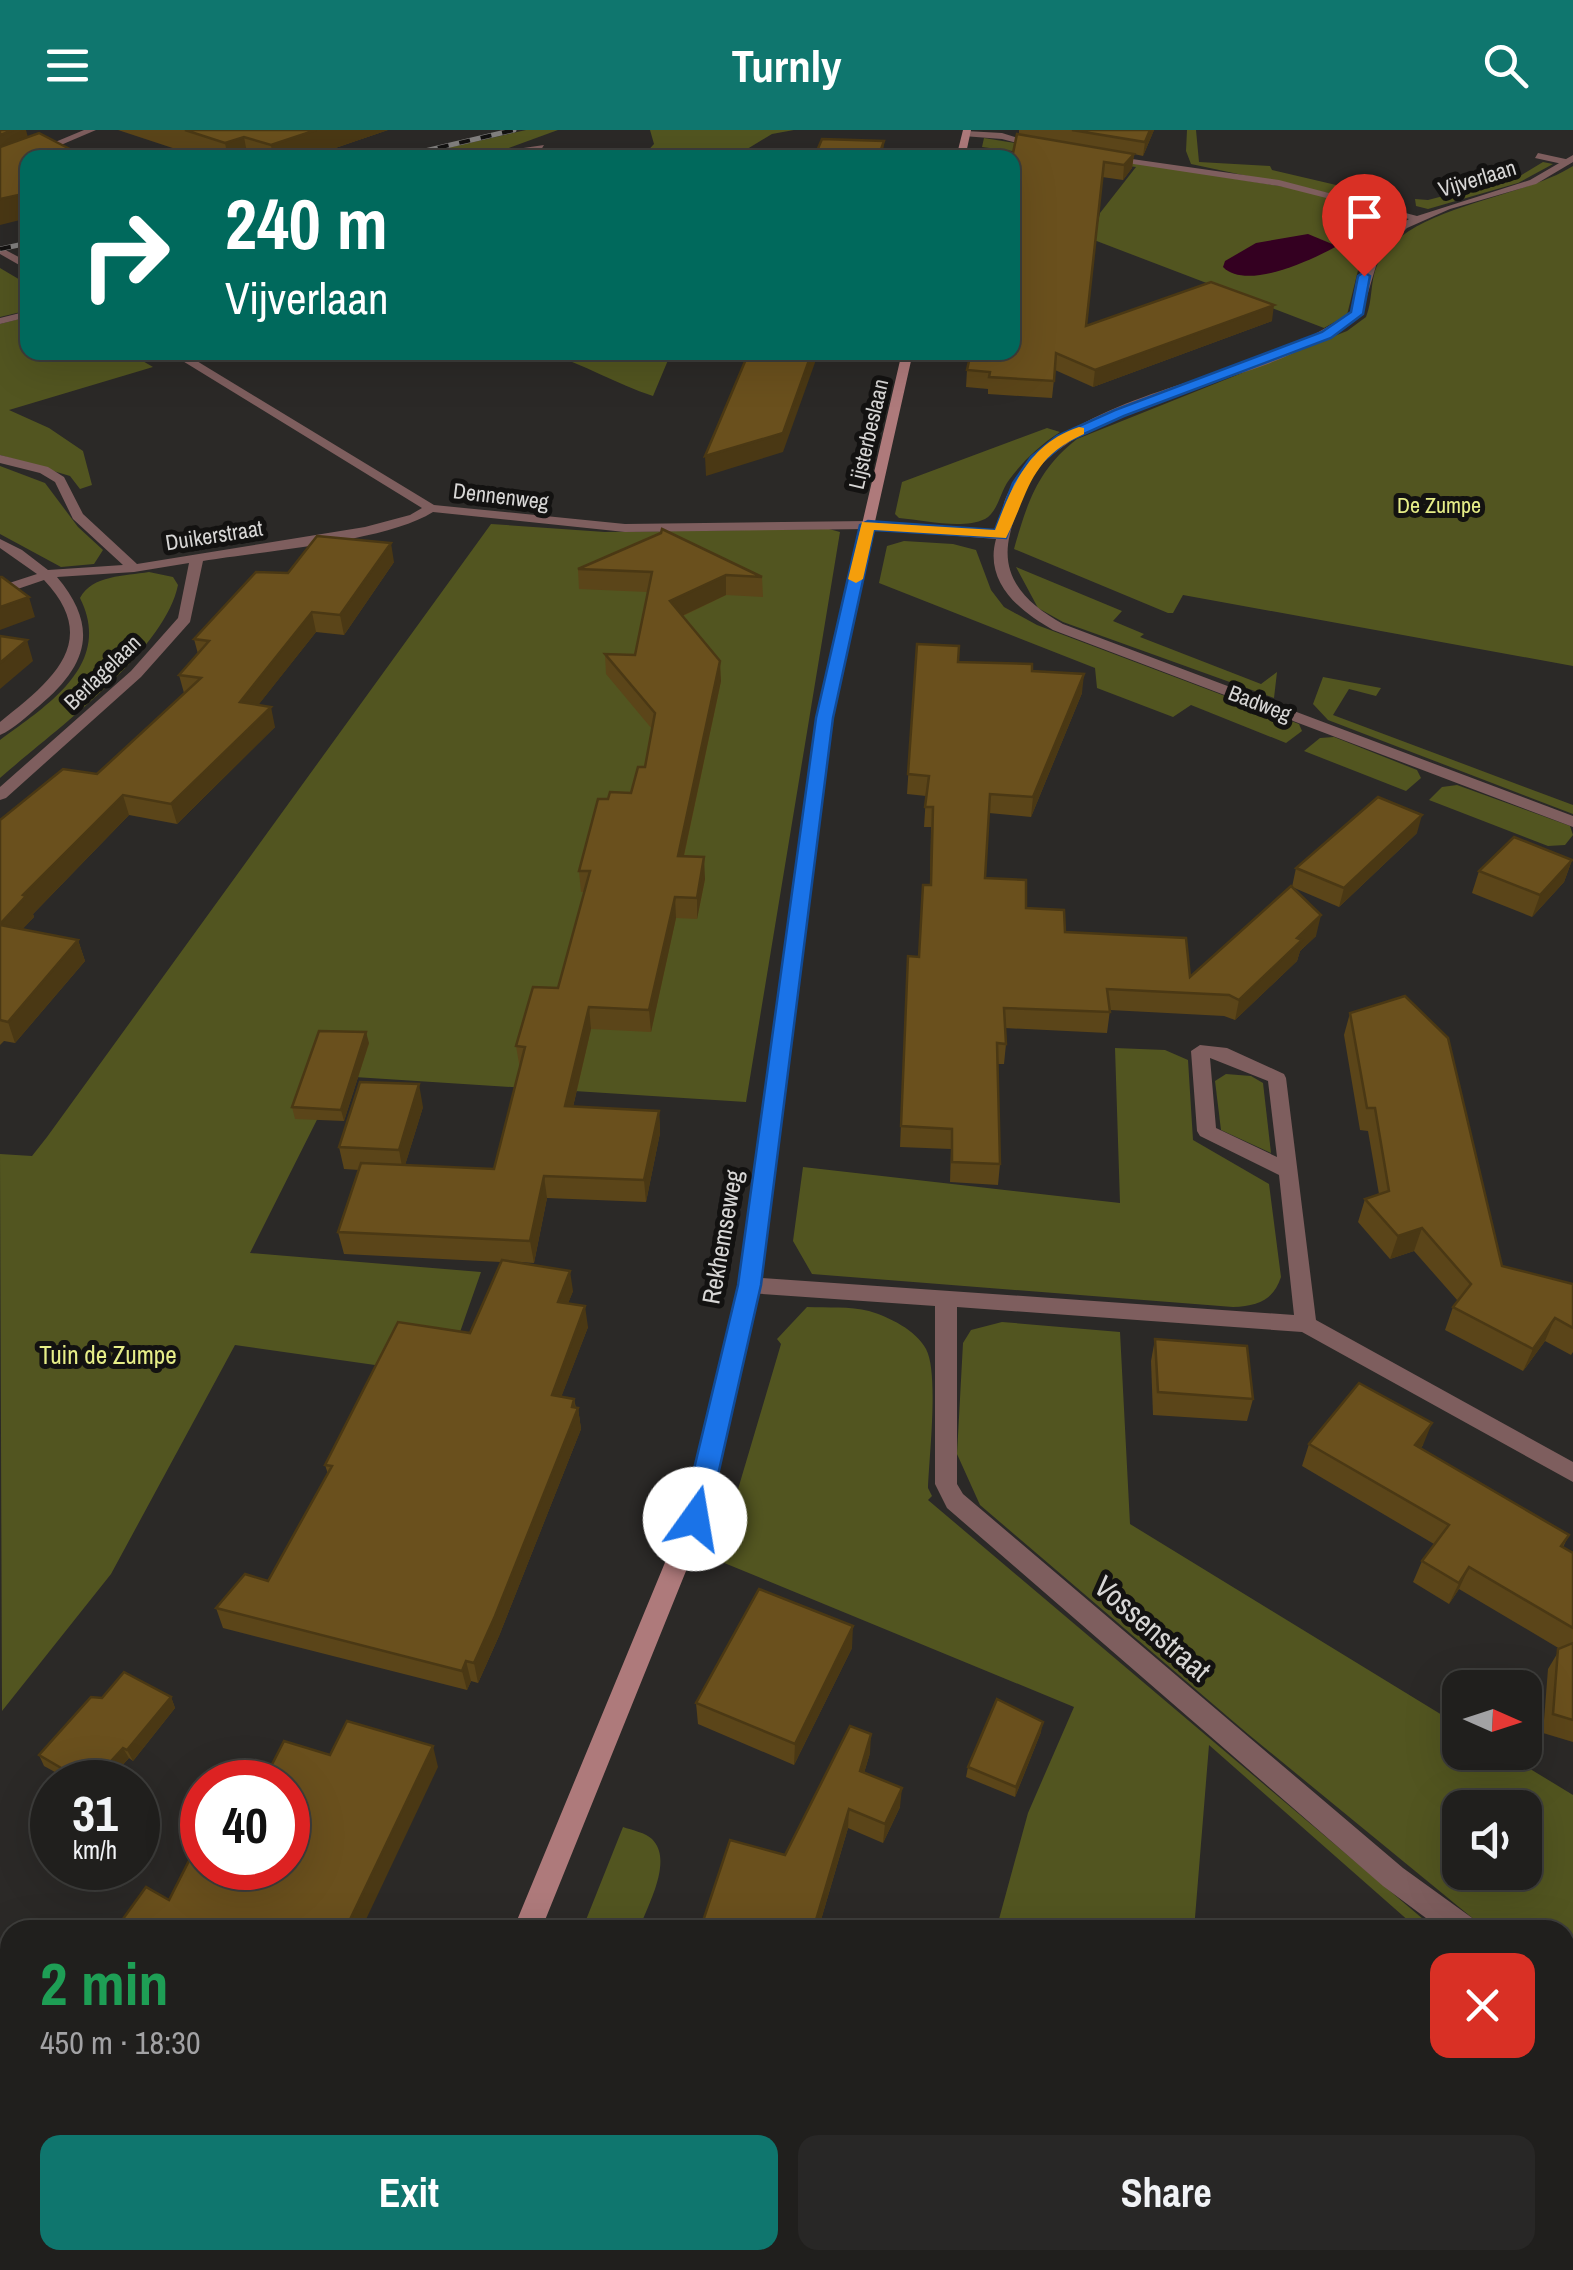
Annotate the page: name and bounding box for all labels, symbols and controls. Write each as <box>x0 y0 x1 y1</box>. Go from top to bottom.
text: Turnly <box>731 35 842 96</box>
icon: menu <box>40 38 95 93</box>
icon: search <box>1478 38 1533 93</box>
street label: Vijverlaan <box>1434 152 1520 204</box>
pin <box>1322 174 1407 277</box>
text: 240 m <box>225 177 388 271</box>
icon: arrive <box>1337 189 1392 244</box>
icon: right <box>60 190 190 320</box>
text: Vijverlaan <box>225 267 388 328</box>
street label: Lijsterbeslaan <box>841 376 895 492</box>
street label: Dennenweg <box>451 475 551 517</box>
park label: De Zumpe <box>1397 490 1481 520</box>
street label: Duikerstraat <box>163 512 265 558</box>
street label: Berlagelaan <box>57 628 147 716</box>
street label: Badweg <box>1224 677 1296 729</box>
street label: Rekhemseweg <box>693 1167 751 1307</box>
park label: Tuin de Zumpe <box>39 1338 177 1372</box>
position arrow <box>643 1467 747 1571</box>
street label: Vossenstraat <box>1086 1566 1220 1690</box>
north arrow <box>1442 1670 1542 1770</box>
map controls <box>1442 1670 1542 1890</box>
speed limit sign: 40 <box>180 1760 310 1890</box>
text: 31 <box>72 1779 118 1847</box>
button: sound <box>1442 1790 1542 1890</box>
text: km/h <box>73 1833 117 1867</box>
text: 2 min <box>40 1943 169 2024</box>
button: close <box>1430 1953 1535 2058</box>
text: 450 m · 18:30 <box>40 2021 200 2064</box>
button: Exit <box>40 2135 778 2250</box>
button: Share <box>798 2135 1535 2250</box>

